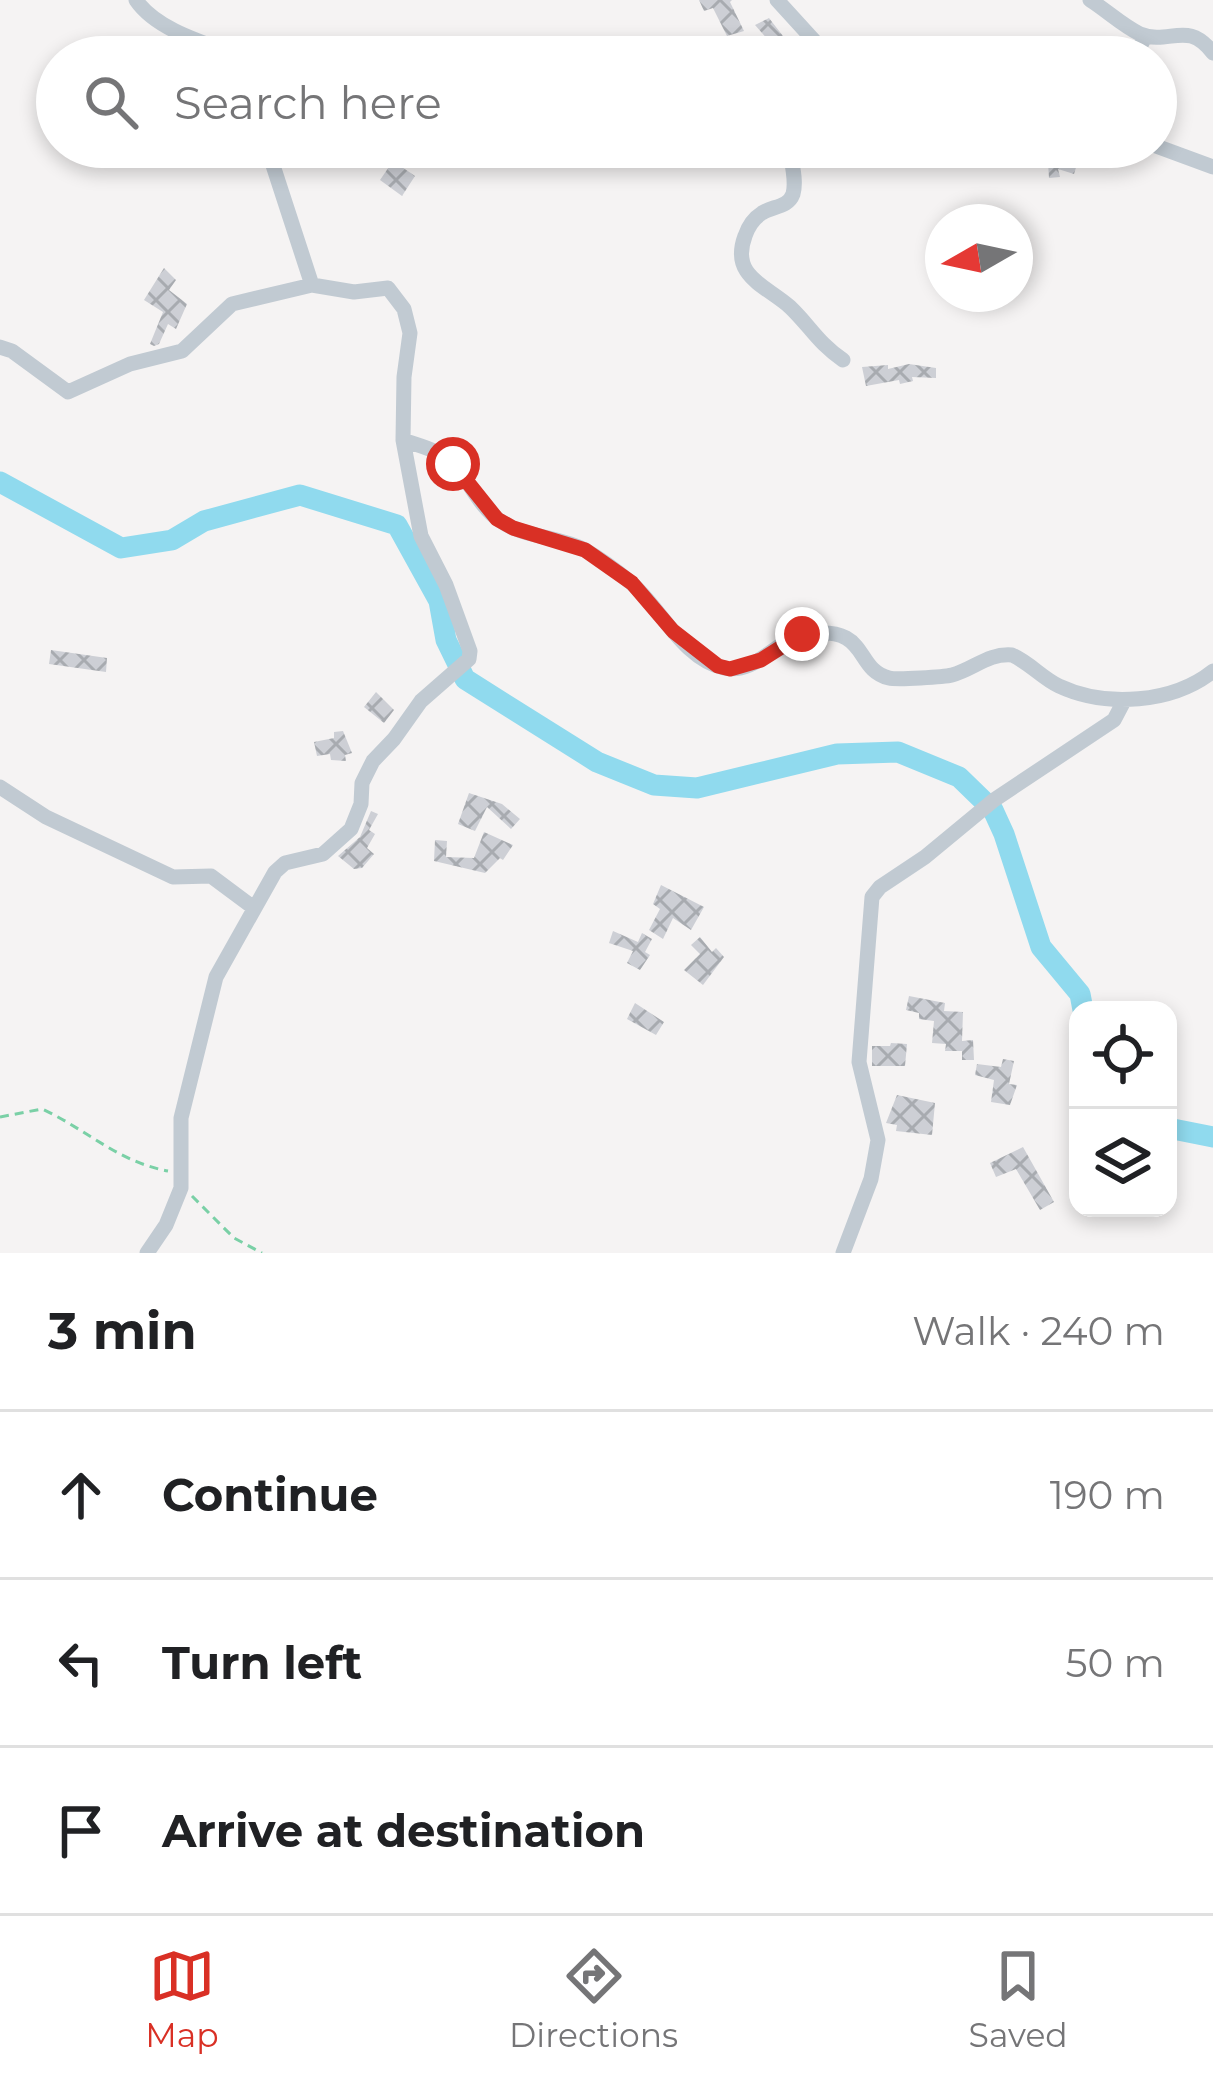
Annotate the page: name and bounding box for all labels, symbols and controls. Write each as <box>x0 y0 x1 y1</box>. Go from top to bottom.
search box <box>36 36 1177 168</box>
icon: search <box>78 69 144 135</box>
text: Search here <box>174 75 442 130</box>
north arrow <box>925 204 1033 312</box>
route start <box>426 437 480 491</box>
route end <box>775 607 829 661</box>
map controls <box>1069 1001 1177 1217</box>
button: locate <box>1069 1001 1177 1109</box>
button: layers <box>1069 1109 1177 1217</box>
text: 3 min <box>48 1300 197 1362</box>
text: Walk · 240 m <box>912 1307 1165 1355</box>
icon: ahead <box>48 1462 114 1528</box>
text: Continue <box>162 1467 378 1522</box>
text: 190 m <box>1050 1471 1165 1519</box>
icon: left <box>48 1630 114 1696</box>
text: Turn left <box>162 1635 362 1690</box>
text: 50 m <box>1066 1639 1165 1687</box>
icon: arrive <box>48 1798 114 1864</box>
text: Arrive at destination <box>162 1803 645 1858</box>
tab: Map <box>145 1943 219 2055</box>
tab: Directions <box>509 1943 678 2055</box>
tab: Saved <box>969 1943 1068 2055</box>

